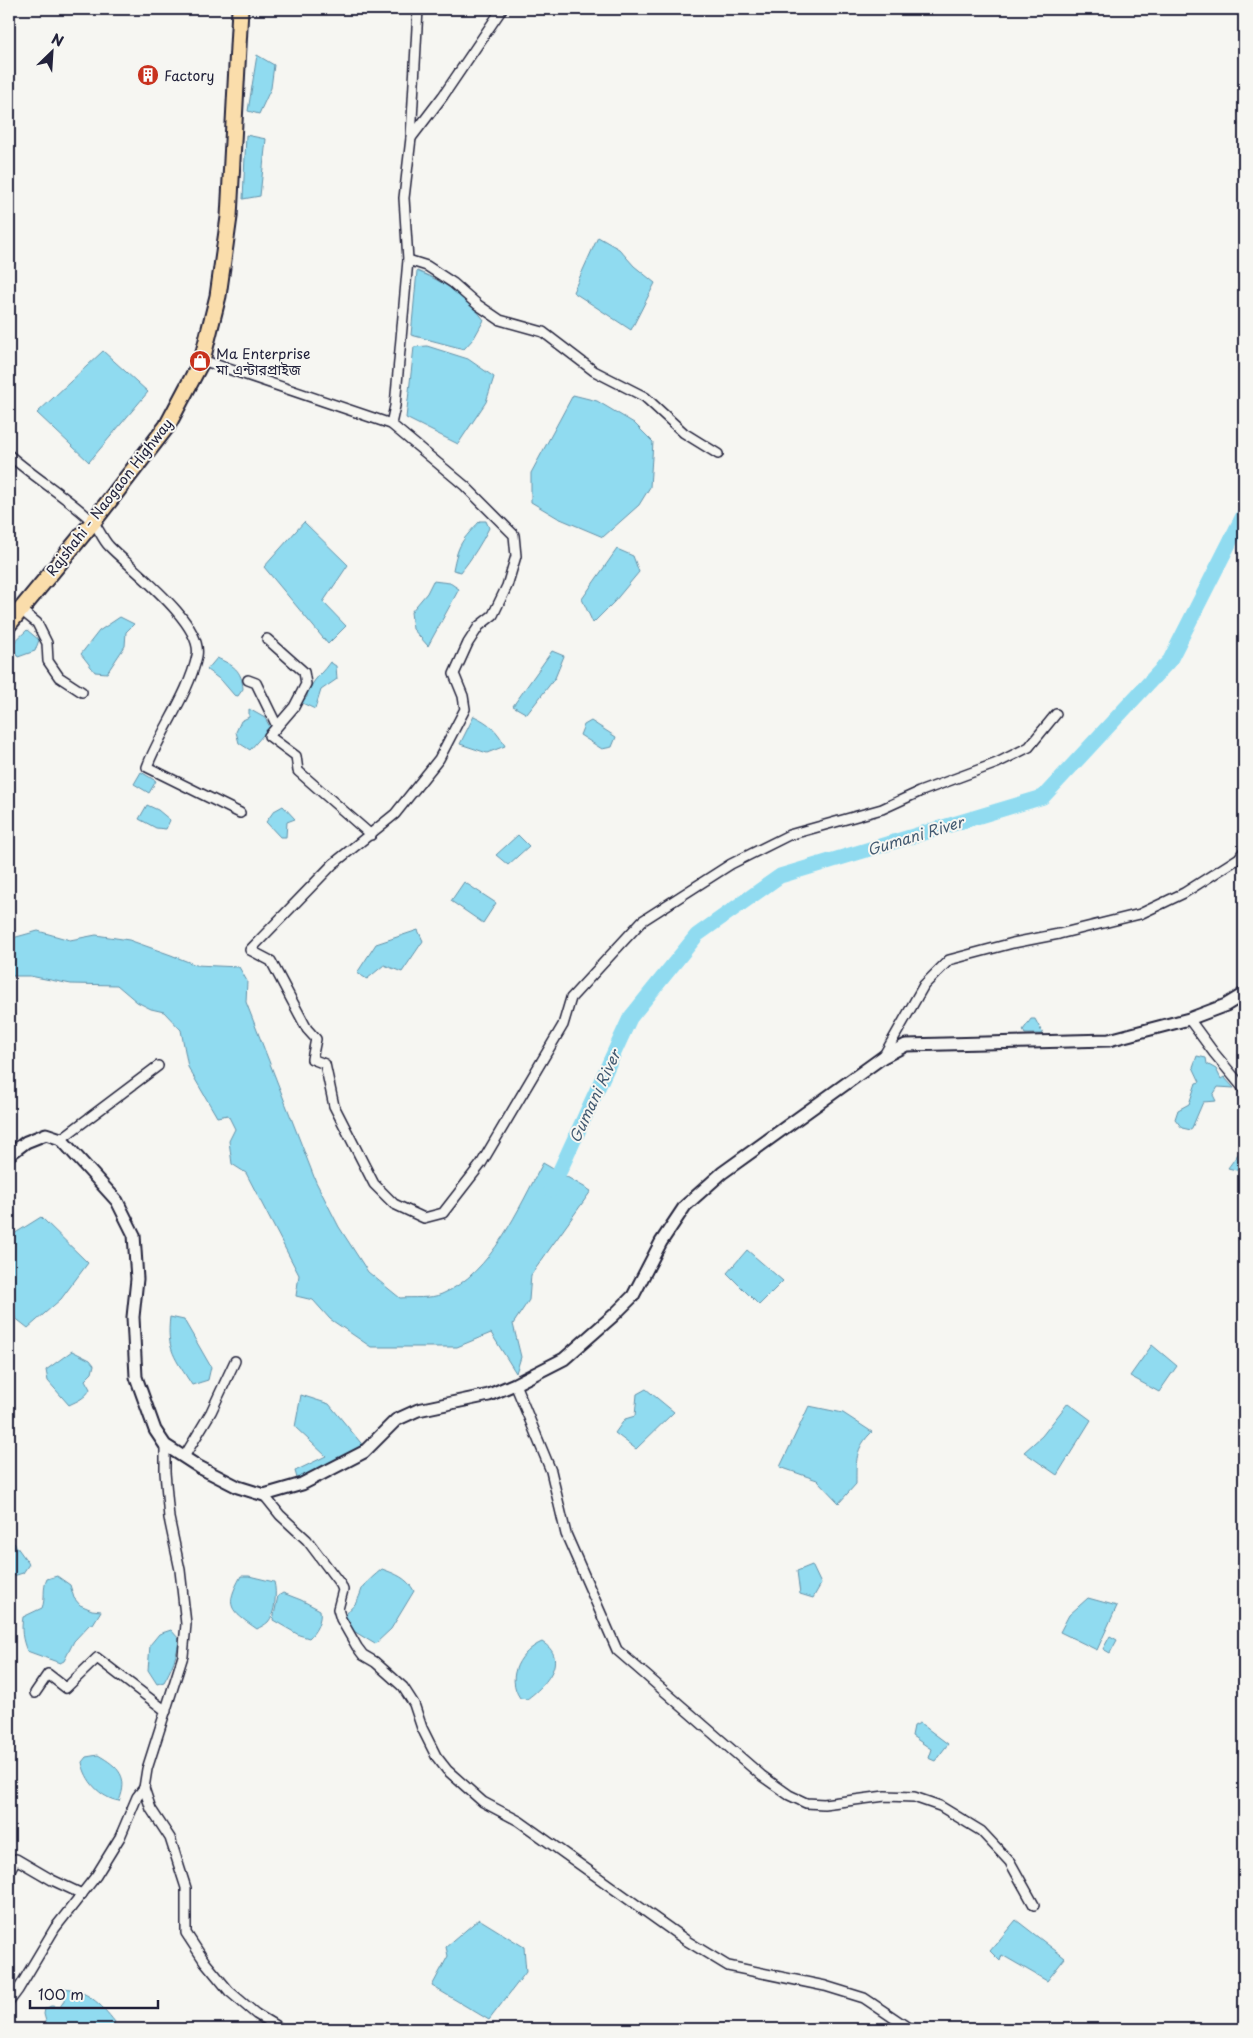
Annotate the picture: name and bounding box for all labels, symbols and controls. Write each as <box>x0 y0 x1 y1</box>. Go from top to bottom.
north arrow <box>28 28 78 78</box>
text: N <box>48 28 67 52</box>
building icon: Factory <box>136 63 160 87</box>
place label: Factory <box>164 65 214 86</box>
place label: Ma Enterprise মা এন্টারপ্রাইজ <box>215 343 310 380</box>
shop icon: Ma Enterprise মা এন্টারপ্রাইজ <box>188 349 212 373</box>
street label: Rajshahi - Naogaon Highway <box>41 414 177 580</box>
water label: Gumani River <box>864 809 968 861</box>
water label: Gumani River <box>563 1044 626 1146</box>
scale bar <box>30 1978 158 2010</box>
text: 100 m <box>38 1982 84 2005</box>

